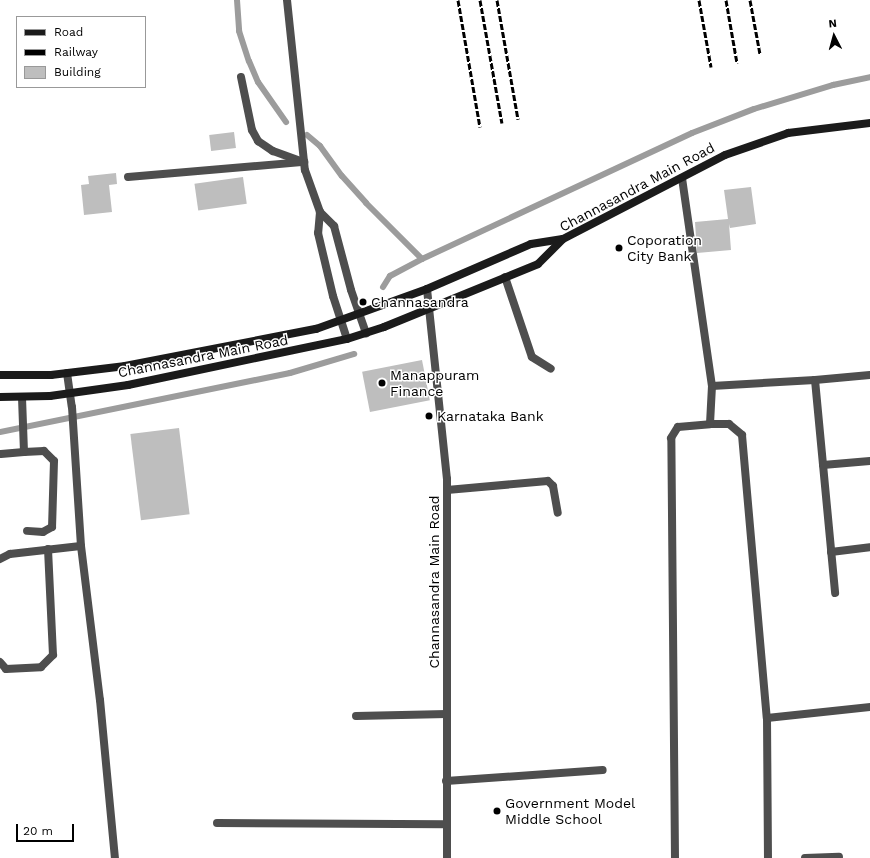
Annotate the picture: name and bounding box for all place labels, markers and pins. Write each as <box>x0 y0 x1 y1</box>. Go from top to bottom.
place label: Coporation City Bank <box>627 232 702 264</box>
marker: Coporation City Bank <box>614 243 624 253</box>
place label: Channasandra <box>371 294 469 310</box>
marker: Channasandra <box>358 297 368 307</box>
place label: Manappuram Finance <box>390 367 479 400</box>
marker: Manappuram Finance <box>377 378 387 388</box>
place label: Karnataka Bank <box>437 408 544 424</box>
marker: Karnataka Bank <box>424 411 434 421</box>
place label: Government Model Middle School <box>505 795 635 828</box>
marker: Government Model Middle School <box>492 806 502 816</box>

